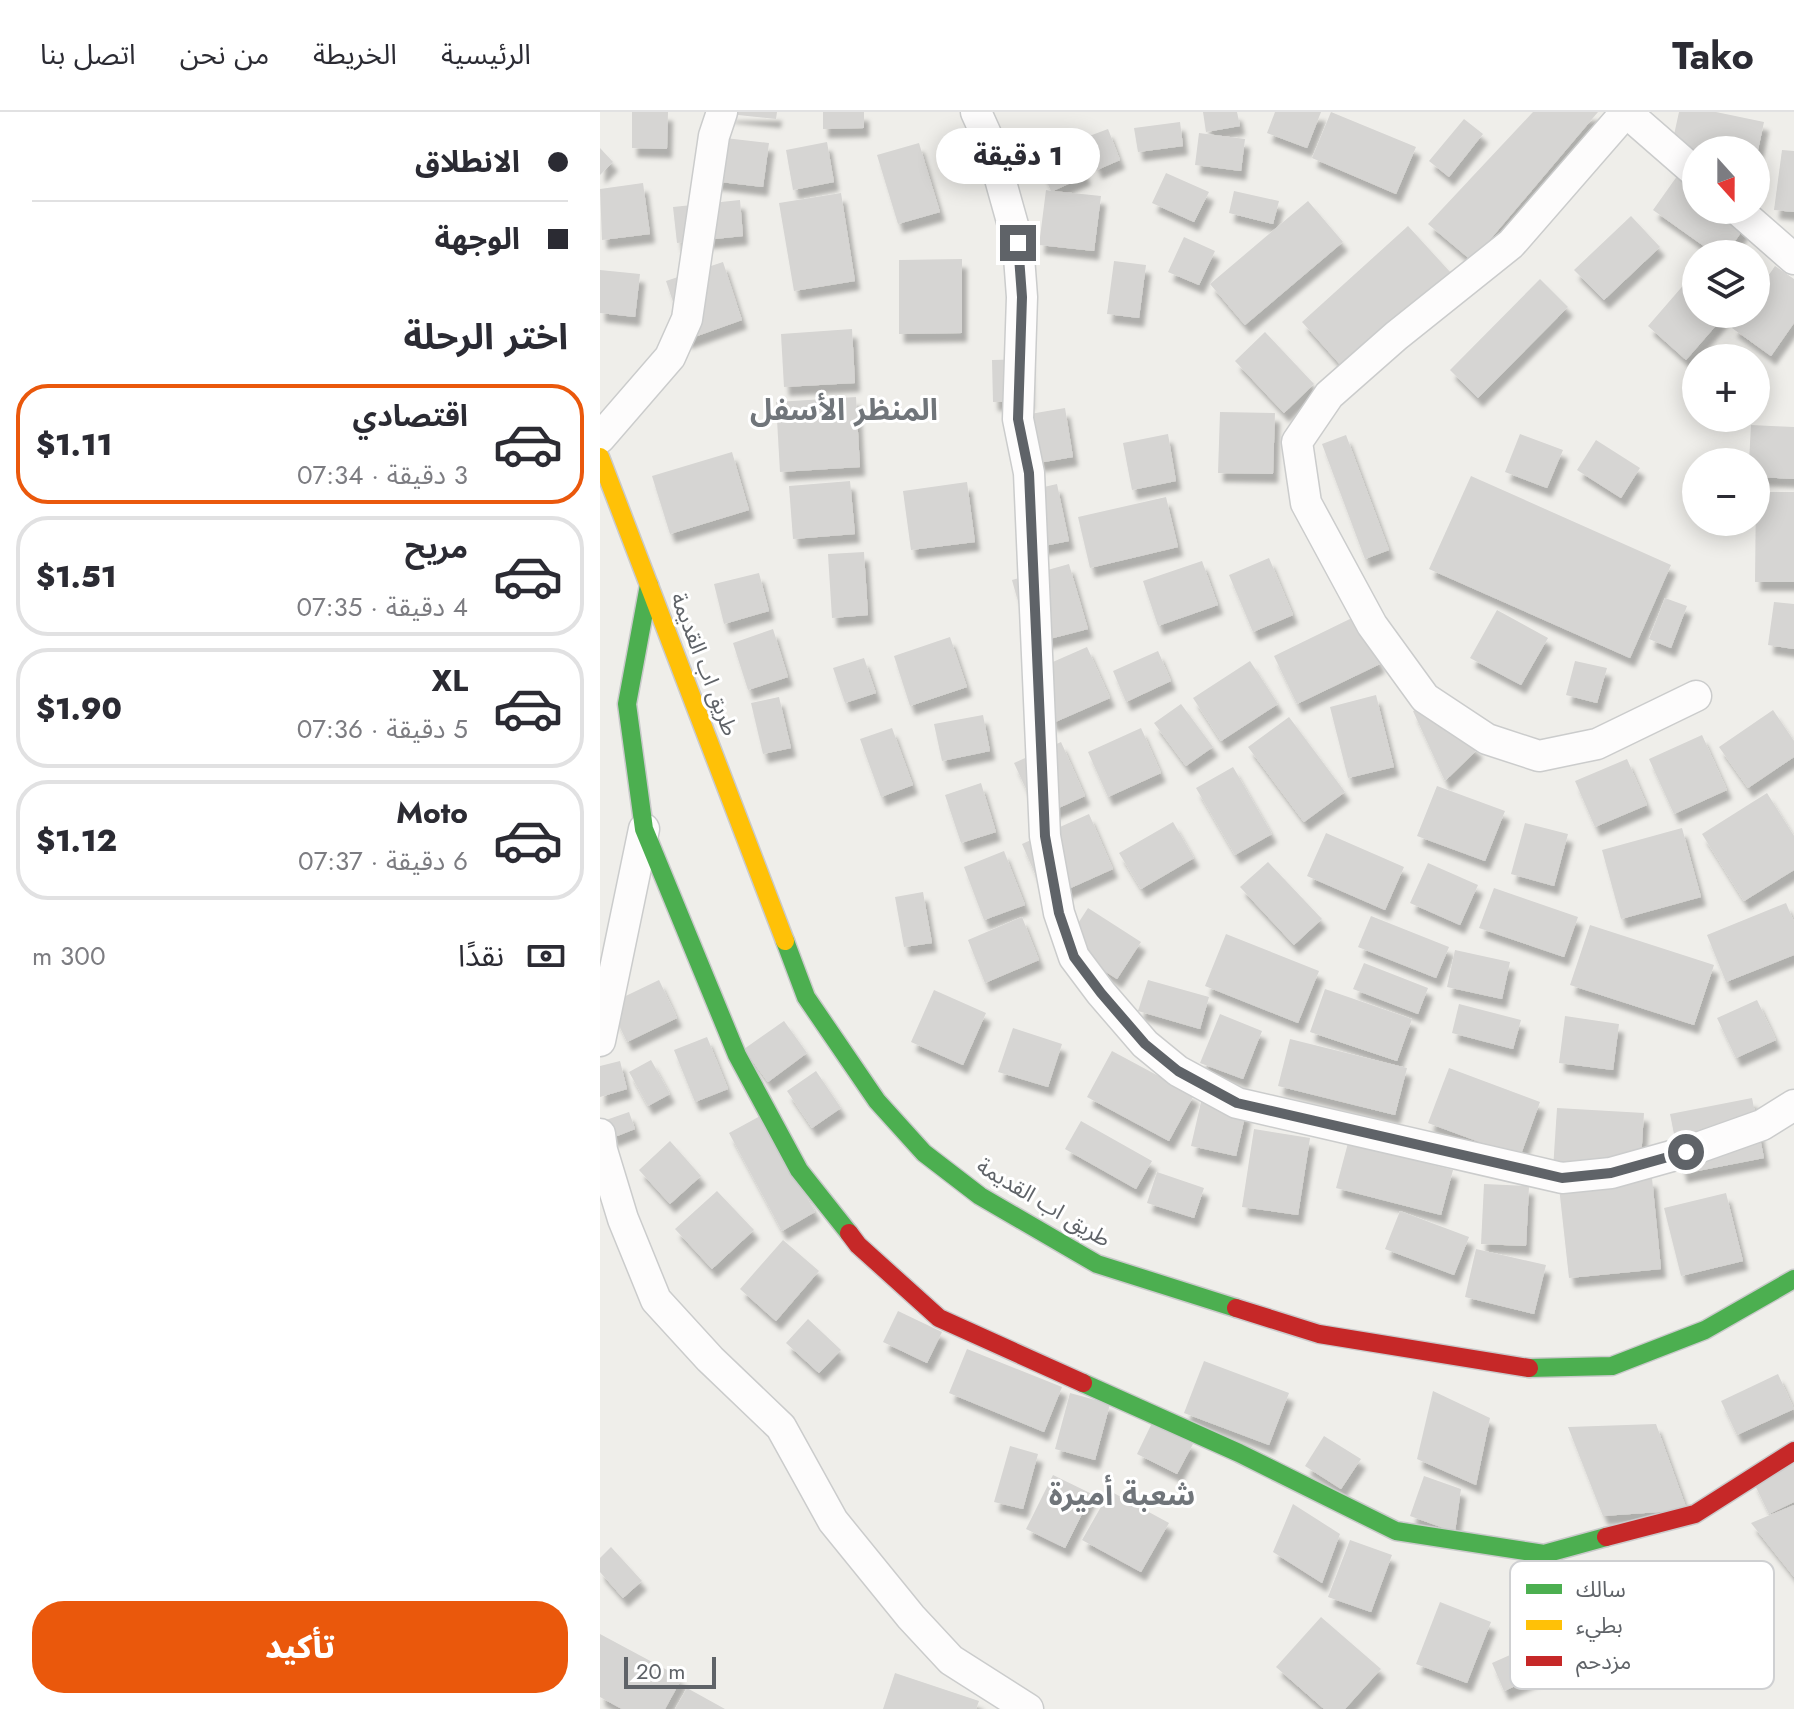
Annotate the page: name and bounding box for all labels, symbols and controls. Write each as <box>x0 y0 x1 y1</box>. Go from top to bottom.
text: Tako <box>1672 28 1754 83</box>
text: اتصل بنا <box>40 34 136 75</box>
text: من نحن <box>180 34 269 75</box>
text: الخريطة <box>313 34 397 75</box>
text: الرئيسية <box>441 34 531 75</box>
callout: 1 دقيقة <box>936 127 1100 183</box>
north arrow <box>1682 136 1770 224</box>
map controls <box>1682 136 1770 536</box>
text: 1 دقيقة <box>973 137 1063 175</box>
text: الانطلاق <box>415 140 520 183</box>
text: الوجهة <box>435 217 520 260</box>
route end <box>1000 225 1036 261</box>
button: layers <box>1682 240 1770 328</box>
text: اختر الرحلة <box>403 310 568 362</box>
button: + <box>1682 344 1770 432</box>
district label: المنظر الأسفل <box>750 388 938 431</box>
text: اقتصادي <box>353 394 468 437</box>
icon: car <box>492 408 564 480</box>
text: $1.11 <box>36 423 112 466</box>
button: − <box>1682 448 1770 536</box>
text: 3 دقيقة · 07:34 <box>297 456 468 494</box>
text: مريح <box>405 526 468 569</box>
icon: car <box>492 540 564 612</box>
text: $1.51 <box>36 555 117 598</box>
text: 4 دقيقة · 07:35 <box>296 588 468 626</box>
street label: طريق اب القديمة <box>663 588 747 740</box>
text: XL <box>432 659 468 702</box>
icon: car <box>492 672 564 744</box>
text: $1.90 <box>36 687 122 730</box>
text: 5 دقيقة · 07:36 <box>297 710 468 748</box>
text: Moto <box>396 791 468 834</box>
icon: car <box>492 804 564 876</box>
text: $1.12 <box>36 819 117 862</box>
text: 6 دقيقة · 07:37 <box>298 842 468 880</box>
text: نقدًا <box>458 934 504 977</box>
icon: cash <box>524 934 568 978</box>
text: 300 m <box>32 937 106 975</box>
route start <box>1668 1134 1704 1170</box>
street label: طريق اب القديمة <box>971 1149 1117 1255</box>
district label: شعبة أميرة <box>1049 1473 1195 1516</box>
legend <box>1510 1561 1774 1689</box>
text: سالك <box>1576 1573 1626 1605</box>
button: تأكيد <box>32 1601 568 1693</box>
text: بطيء <box>1576 1609 1623 1642</box>
text: مزدحم <box>1576 1645 1631 1678</box>
scale bar <box>624 1653 716 1689</box>
text: 20 m <box>636 1655 685 1687</box>

